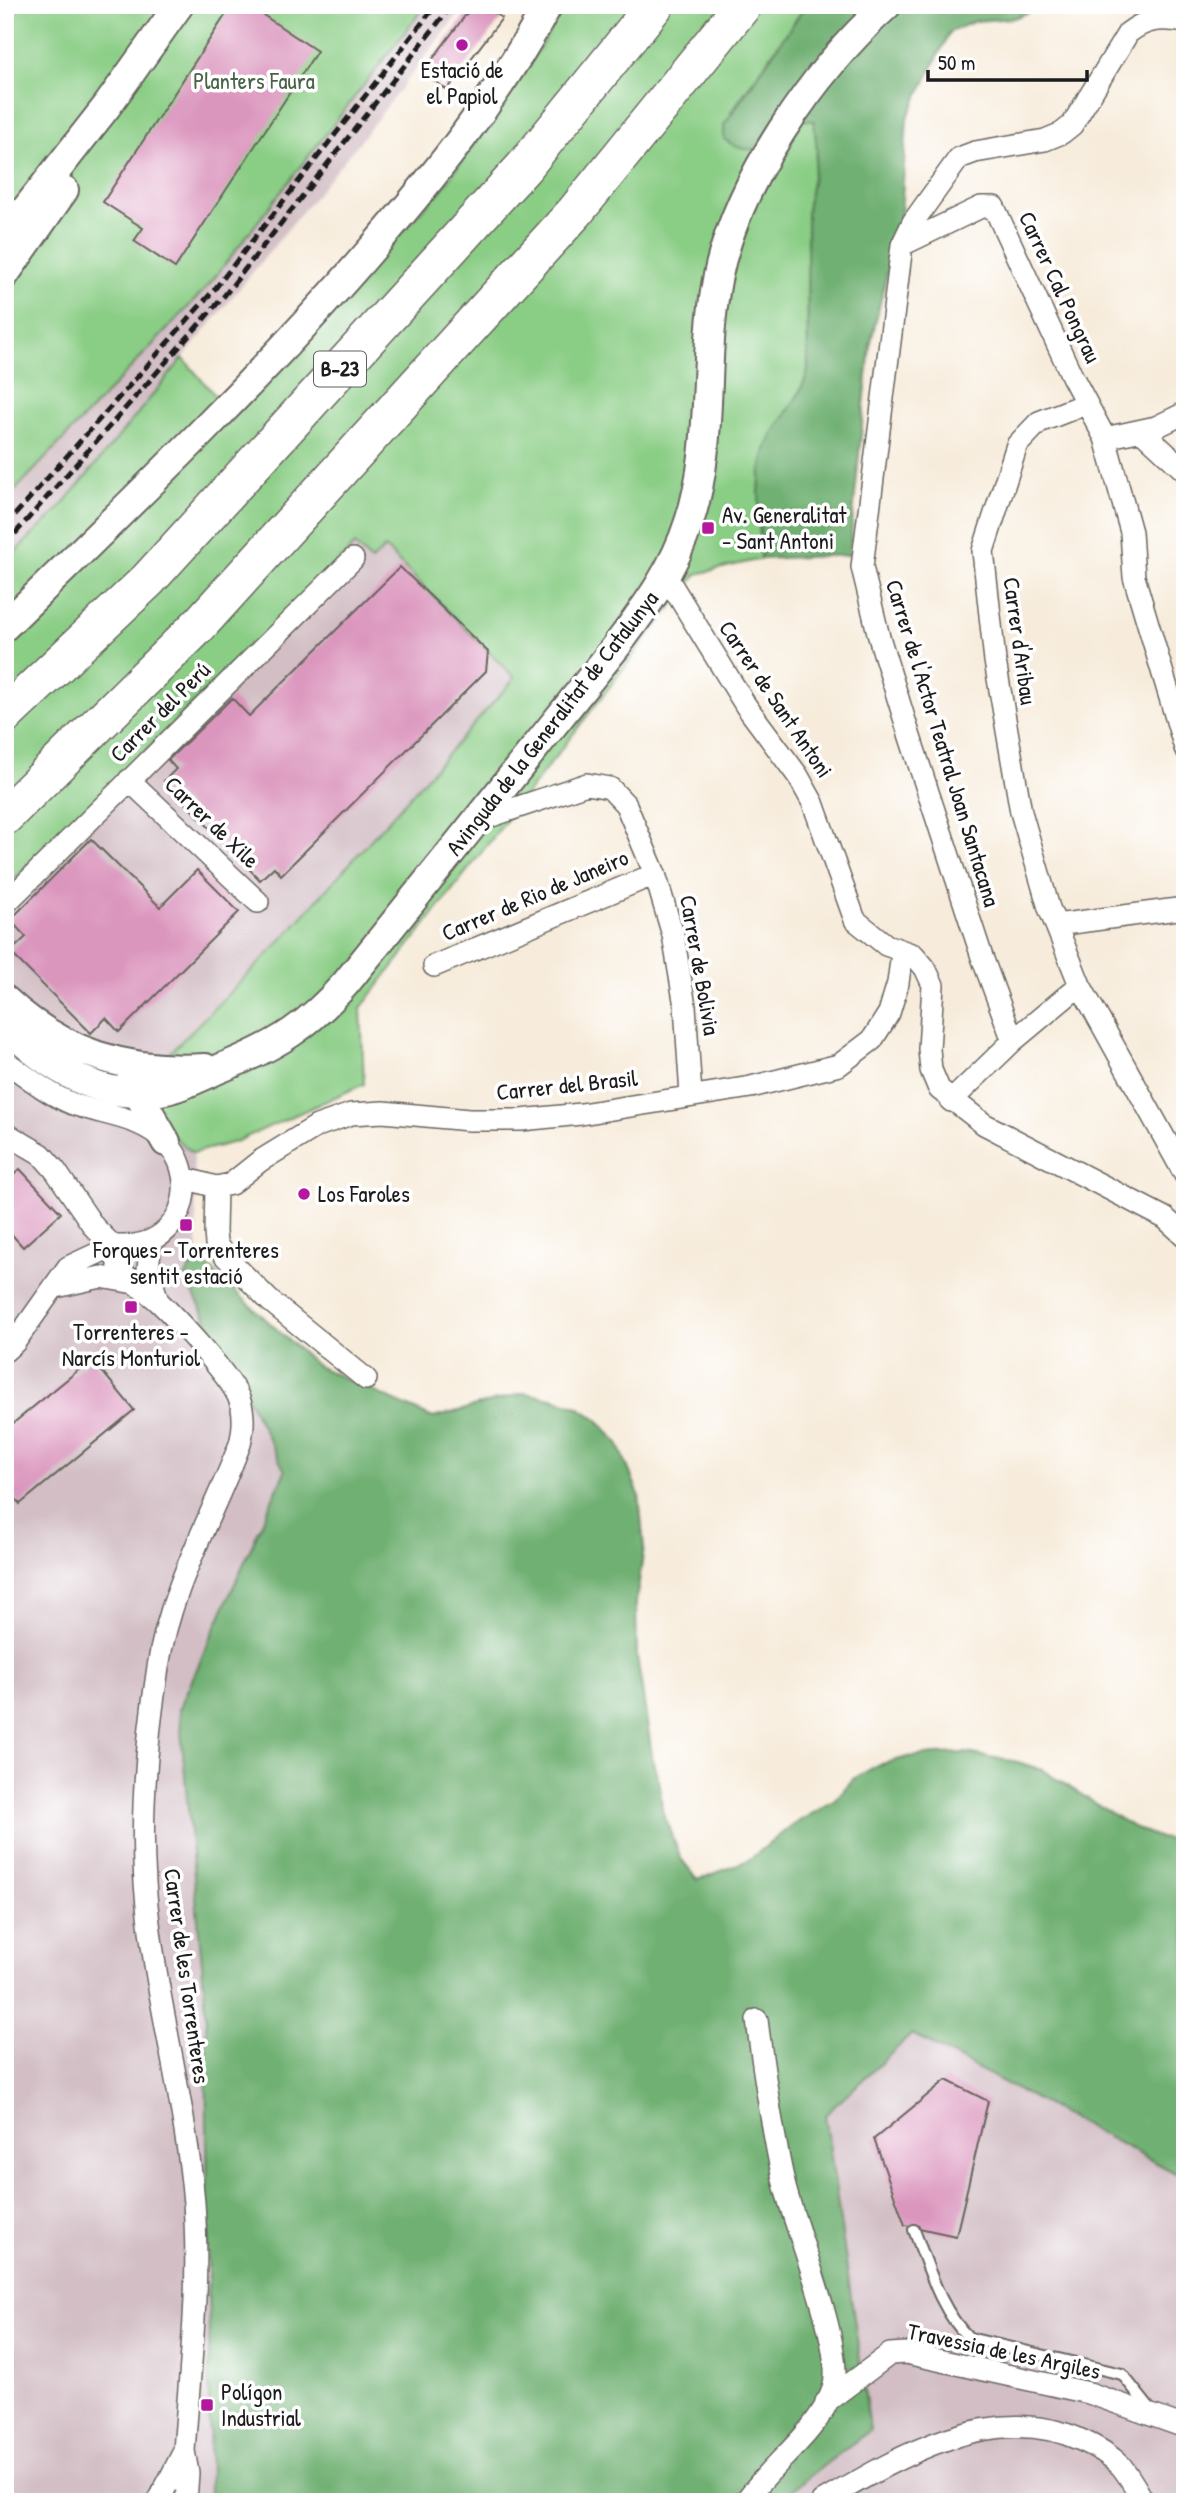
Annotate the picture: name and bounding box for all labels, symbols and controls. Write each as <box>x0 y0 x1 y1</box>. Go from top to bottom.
marker: Estació de el Papiol <box>454 37 470 53</box>
scale bar <box>928 38 1087 82</box>
text: 50 m <box>938 48 975 77</box>
place label: Estació de el Papiol <box>421 54 503 111</box>
park label: Planters Faura <box>193 65 315 96</box>
street label: Carrer Cal Pongrau <box>1012 206 1109 368</box>
road number: B-23 <box>314 352 366 386</box>
place label: Av. Generalitat - Sant Antoni <box>722 499 847 556</box>
marker: Av. Generalitat - Sant Antoni <box>700 520 716 536</box>
street label: Carrer d'Aribau <box>996 575 1045 707</box>
street label: Carrer de l'Actor Teatral Joan Santacana <box>879 576 1008 910</box>
street label: Avinguda de la Generalitat de Catalunya <box>438 584 665 861</box>
street label: Carrer de Sant Antoni <box>712 614 841 783</box>
street label: Carrer del Perú <box>103 655 217 769</box>
street label: Carrer de Xile <box>158 769 266 875</box>
street label: Carrer de Rio de Janeiro <box>437 841 633 948</box>
street label: Carrer de Bolivia <box>673 892 728 1037</box>
street label: Carrer del Brasil <box>495 1062 640 1107</box>
place label: Los Faroles <box>318 1178 410 1209</box>
marker: Los Faroles <box>296 1186 312 1202</box>
marker: Forques - Torrenteres sentit estació <box>178 1217 194 1233</box>
place label: Forques - Torrenteres sentit estació <box>92 1234 279 1291</box>
marker: Torrenteres - Narcís Monturiol <box>123 1299 139 1315</box>
place label: Torrenteres - Narcís Monturiol <box>62 1316 201 1373</box>
street label: Carrer de les Torrenteres <box>157 1866 218 2086</box>
street label: Travessia de les Argiles <box>905 2315 1104 2386</box>
place label: Polígon Industrial <box>221 2376 302 2433</box>
marker: Polígon Industrial <box>199 2397 215 2413</box>

